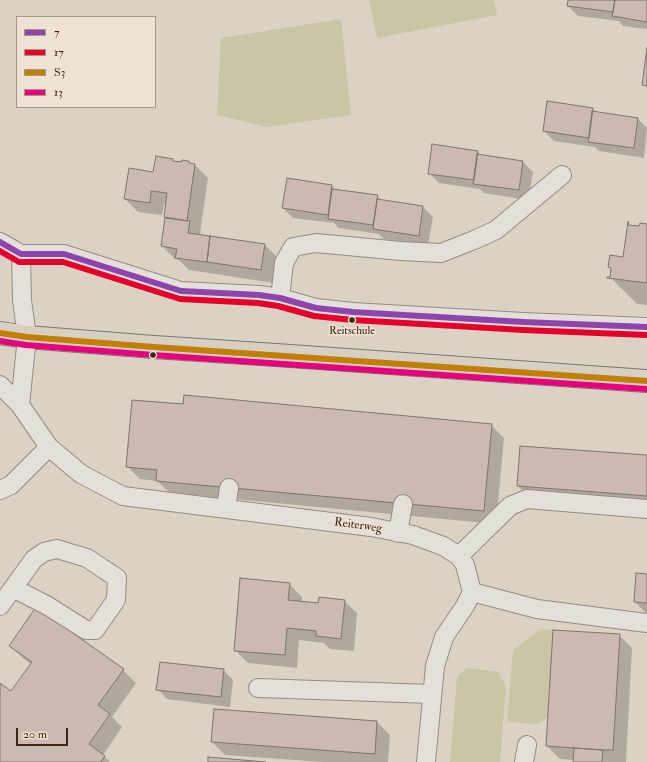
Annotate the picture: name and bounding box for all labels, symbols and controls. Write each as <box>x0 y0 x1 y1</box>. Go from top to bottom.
legend <box>16 16 156 108</box>
text: 7 <box>54 25 60 40</box>
text: 17 <box>54 45 64 60</box>
text: S3 <box>54 65 65 80</box>
text: 13 <box>54 85 63 100</box>
marker: Reitschule <box>347 315 357 325</box>
place label: Reitschule <box>329 325 375 339</box>
unlabelled marker <box>148 350 158 360</box>
street label: Reiterweg <box>333 516 383 536</box>
scale bar <box>18 720 70 746</box>
text: 20 m <box>23 727 47 742</box>

